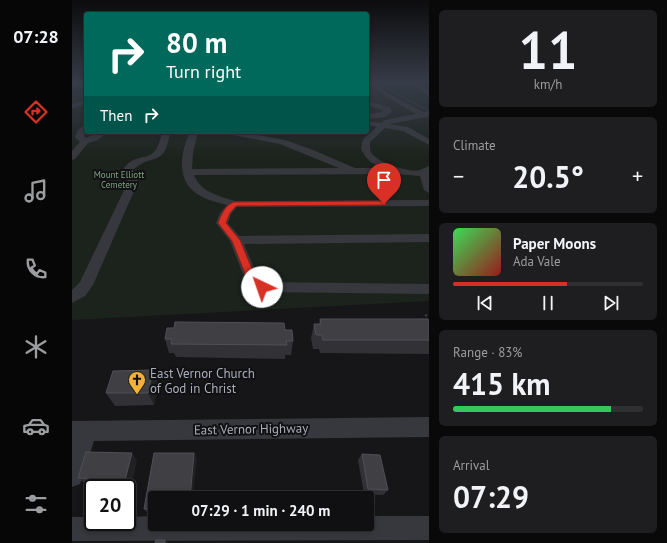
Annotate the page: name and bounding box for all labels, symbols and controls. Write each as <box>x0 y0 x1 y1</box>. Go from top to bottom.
text: 11 <box>519 16 577 83</box>
text: 80 m <box>166 24 227 61</box>
text: 07:28 <box>13 25 59 48</box>
icon: right <box>100 28 152 80</box>
text: Turn right <box>166 60 241 83</box>
text: km/h <box>534 76 562 93</box>
icon: directions <box>22 98 50 126</box>
icon: right <box>140 104 162 126</box>
text: Then <box>100 106 132 125</box>
text: Climate <box>453 137 496 154</box>
text: 20.5° <box>512 157 584 196</box>
text: − <box>453 162 464 190</box>
text: + <box>632 162 643 190</box>
pin <box>367 163 401 204</box>
park label: Mount Elliott Cemetery <box>94 169 144 190</box>
icon: arrive <box>373 169 395 191</box>
icon: music <box>22 177 50 205</box>
text: Paper Moons <box>513 234 596 253</box>
text: Ada Vale <box>513 253 561 270</box>
icon: phone <box>22 255 50 283</box>
position arrow <box>241 266 283 308</box>
icon: previous <box>474 292 496 314</box>
icon: pause <box>537 292 559 314</box>
icon: next <box>600 292 622 314</box>
icon: climate <box>22 333 50 361</box>
text: Range · 83% <box>453 344 522 361</box>
text: 415 km <box>453 364 551 403</box>
place label: East Vernor Church of God in Christ <box>150 365 255 397</box>
church icon: East Vernor Church of God in Christ <box>127 370 147 395</box>
icon: car <box>22 412 50 440</box>
street label: East Vernor Highway <box>194 420 308 438</box>
text: Arrival <box>453 457 489 474</box>
text: 07:29 <box>453 477 529 516</box>
speed limit sign: 20 <box>84 479 136 531</box>
icon: filters <box>22 490 50 518</box>
text: 07:29 · 1 min · 240 m <box>192 501 330 520</box>

